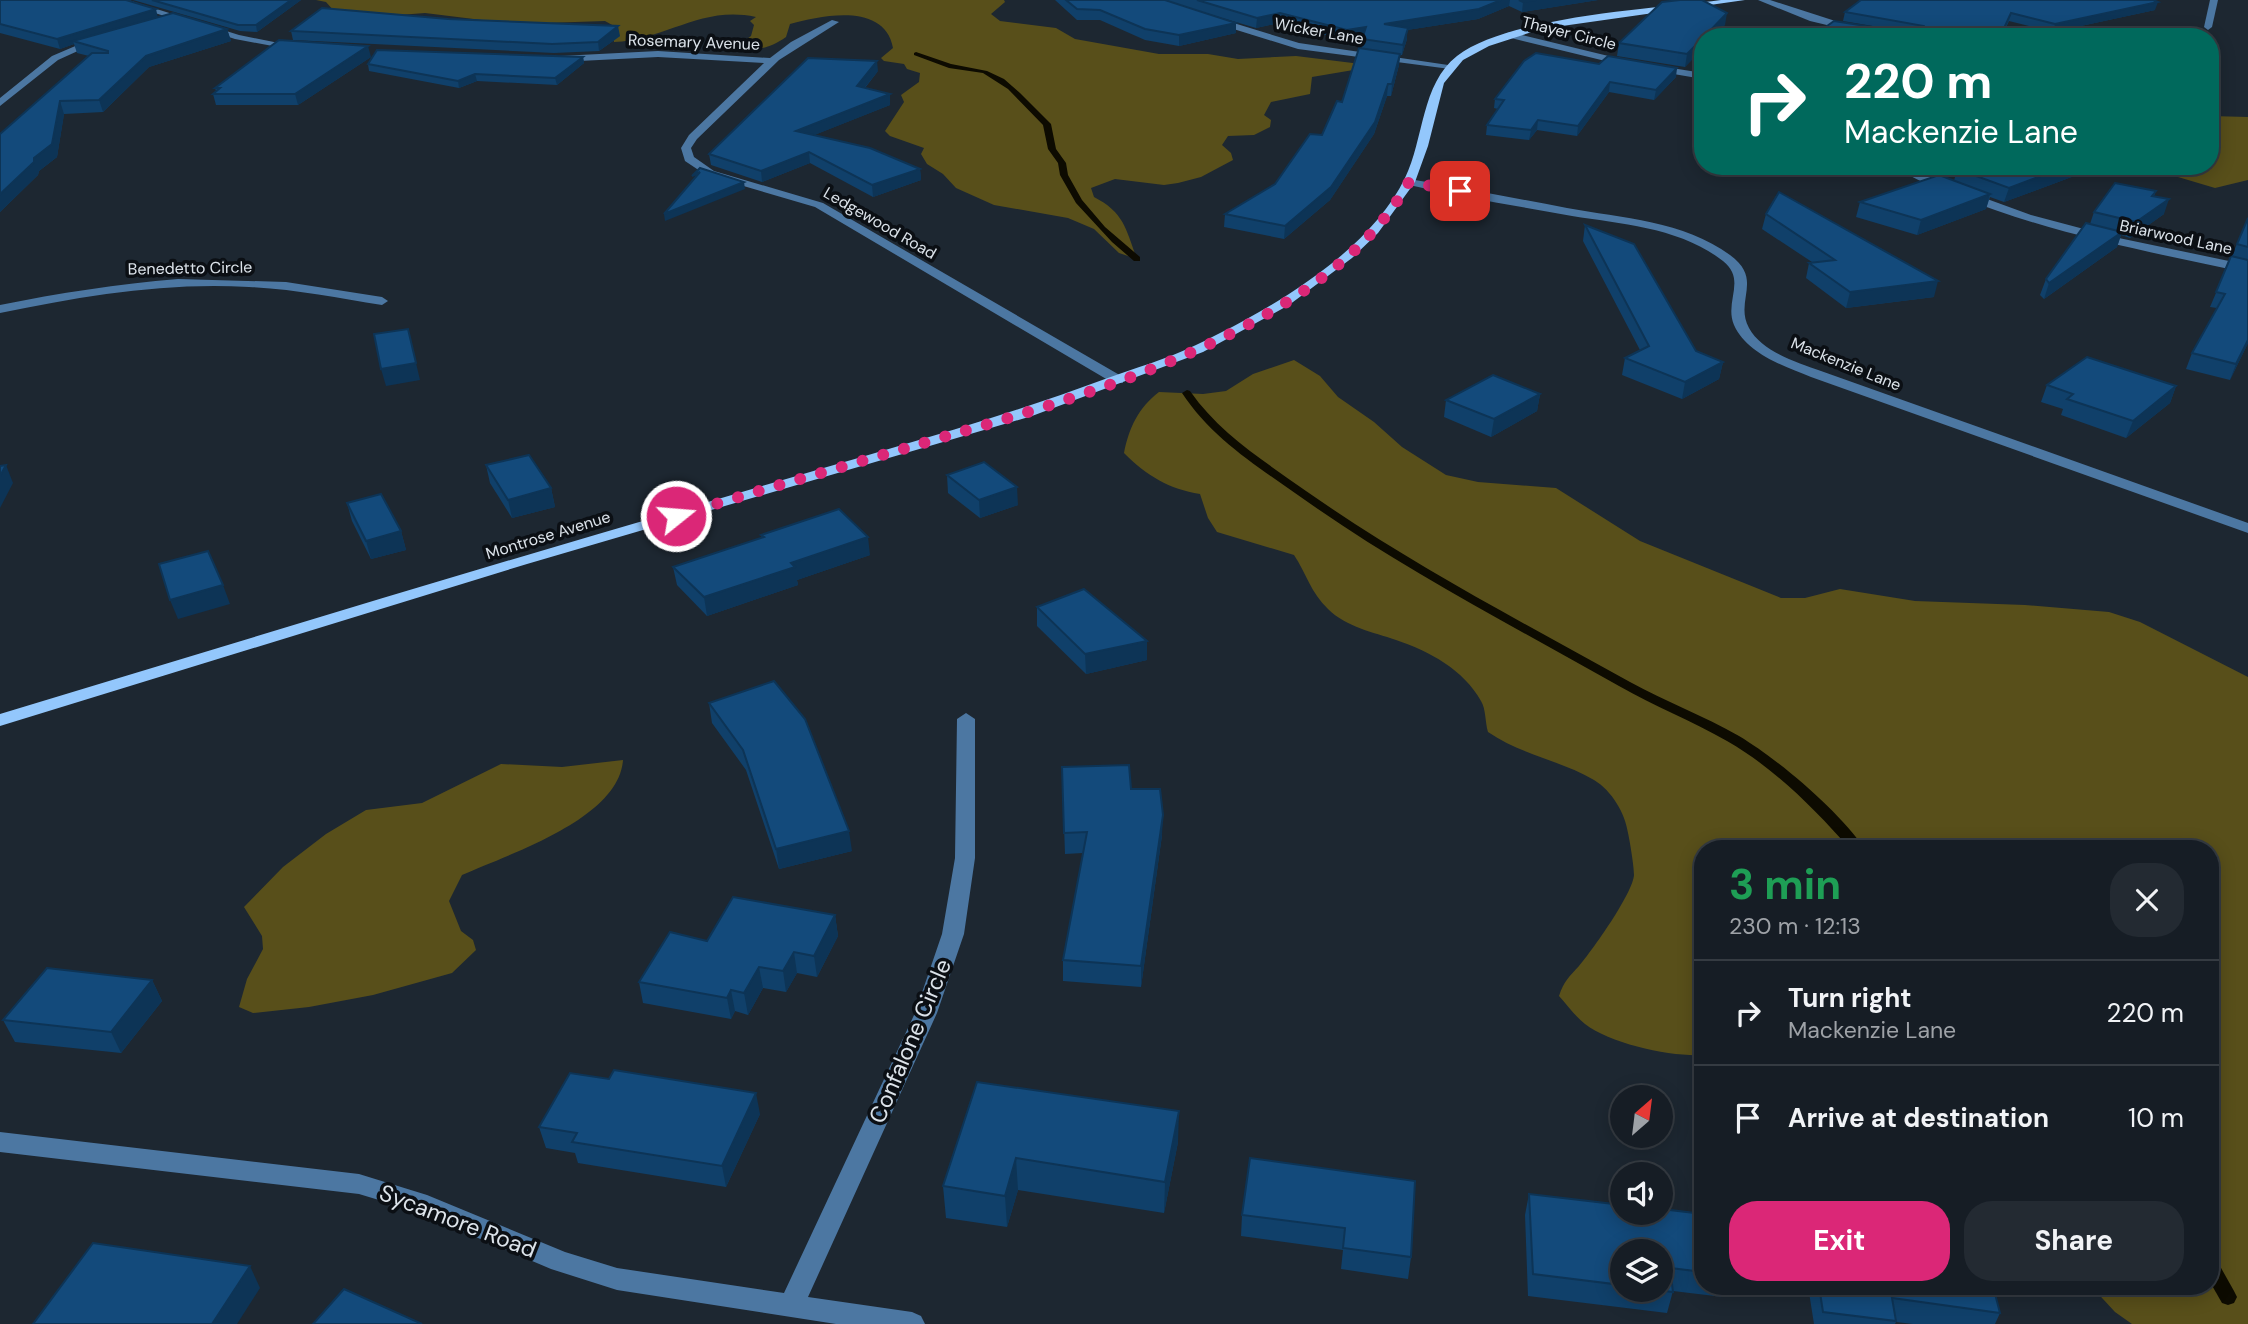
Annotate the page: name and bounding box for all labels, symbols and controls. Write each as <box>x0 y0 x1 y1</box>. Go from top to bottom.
street label: Thayer Circle <box>1519 11 1619 55</box>
street label: Wicker Lane <box>1273 13 1365 49</box>
street label: Rosemary Avenue <box>628 29 760 55</box>
text: 220 m <box>1844 49 1992 113</box>
icon: right <box>1729 56 1820 147</box>
text: Mackenzie Lane <box>1844 111 2078 153</box>
pin <box>1430 161 1490 221</box>
icon: arrive <box>1441 172 1479 210</box>
street label: Ledgewood Road <box>820 182 940 264</box>
street label: Briarwood Lane <box>2118 215 2234 259</box>
street label: Benedetto Circle <box>127 256 253 280</box>
street label: Mackenzie Lane <box>1788 332 1904 396</box>
position arrow <box>639 479 713 553</box>
street label: Montrose Avenue <box>483 506 613 564</box>
text: 3 min <box>1729 857 1841 912</box>
button: close <box>2110 863 2184 937</box>
text: 230 m · 12:13 <box>1729 911 1861 941</box>
street label: Confalone Circle <box>862 954 958 1128</box>
text: Turn right <box>1788 981 1912 1015</box>
icon: right <box>1729 994 1767 1032</box>
text: 220 m <box>2106 996 2184 1030</box>
text: Mackenzie Lane <box>1788 1015 1956 1045</box>
north arrow <box>1610 1085 1673 1148</box>
map controls <box>1610 1085 1673 1302</box>
icon: arrive <box>1729 1099 1767 1137</box>
text: Arrive at destination <box>1788 1101 2049 1135</box>
text: 10 m <box>2128 1101 2184 1135</box>
button: sound <box>1610 1162 1673 1225</box>
street label: Sycamore Road <box>375 1177 541 1265</box>
button: Exit <box>1729 1201 1950 1281</box>
button: Share <box>1964 1201 2184 1281</box>
button: layers <box>1610 1239 1673 1302</box>

